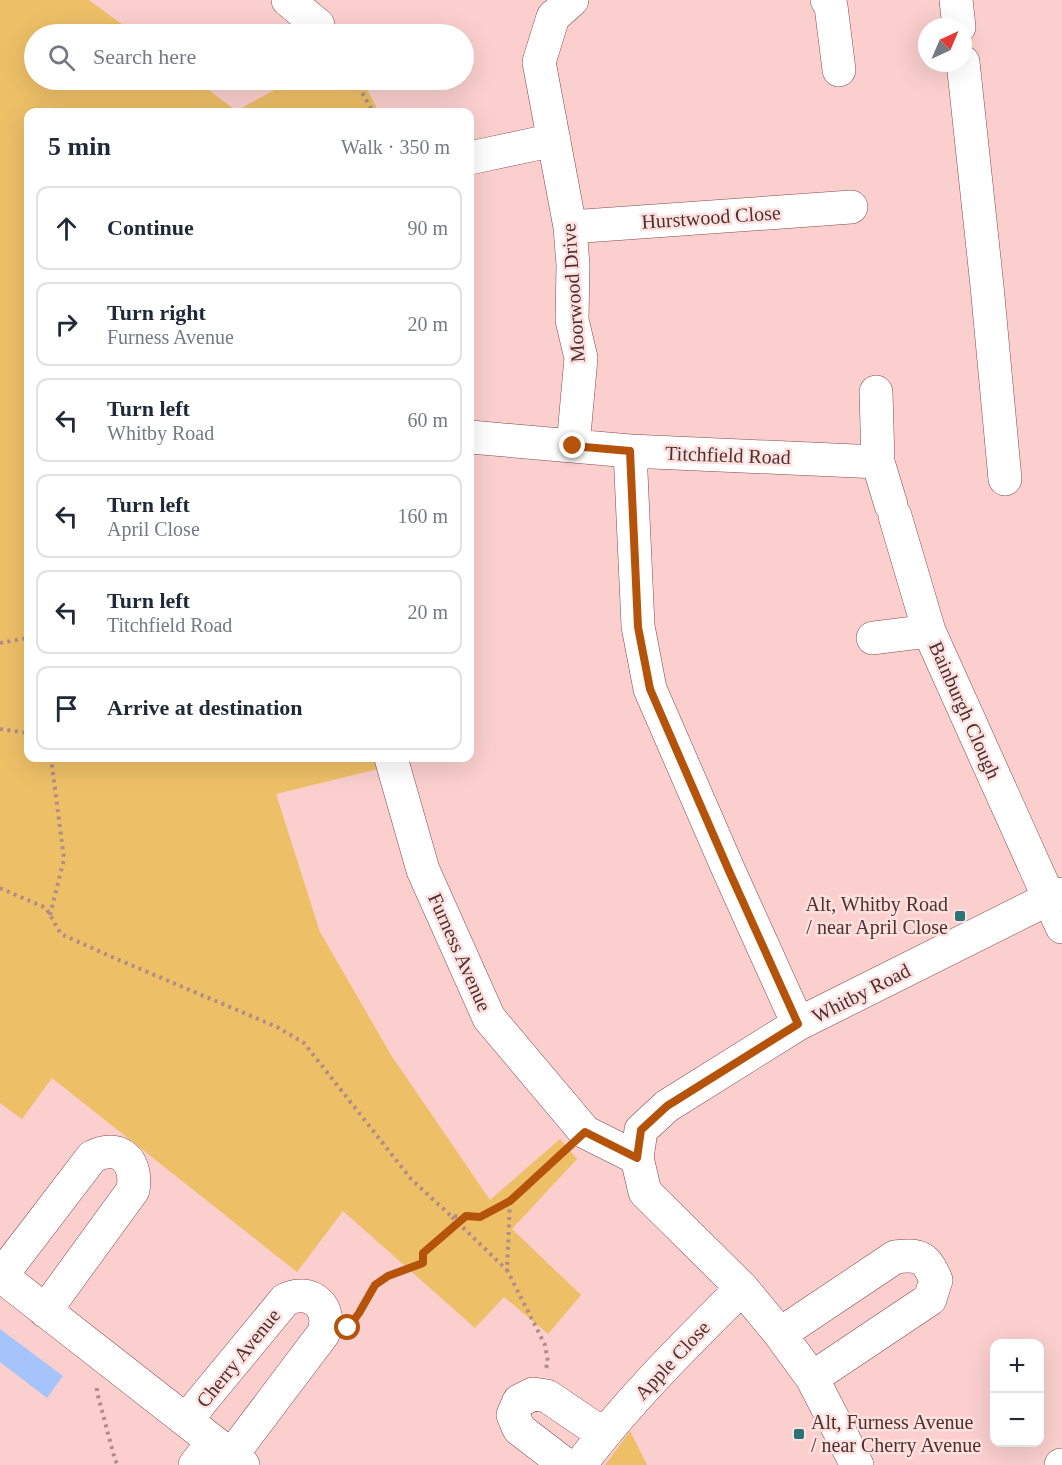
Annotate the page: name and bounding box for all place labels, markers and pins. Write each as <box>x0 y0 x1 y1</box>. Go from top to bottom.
place label: Alt, Whitby Road / near April Close <box>806 893 948 939</box>
marker: Alt, Whitby Road / near April Close <box>953 909 967 923</box>
place label: Alt, Furness Avenue / near Cherry Avenue <box>811 1411 981 1457</box>
marker: Alt, Furness Avenue / near Cherry Avenue <box>792 1427 806 1441</box>

